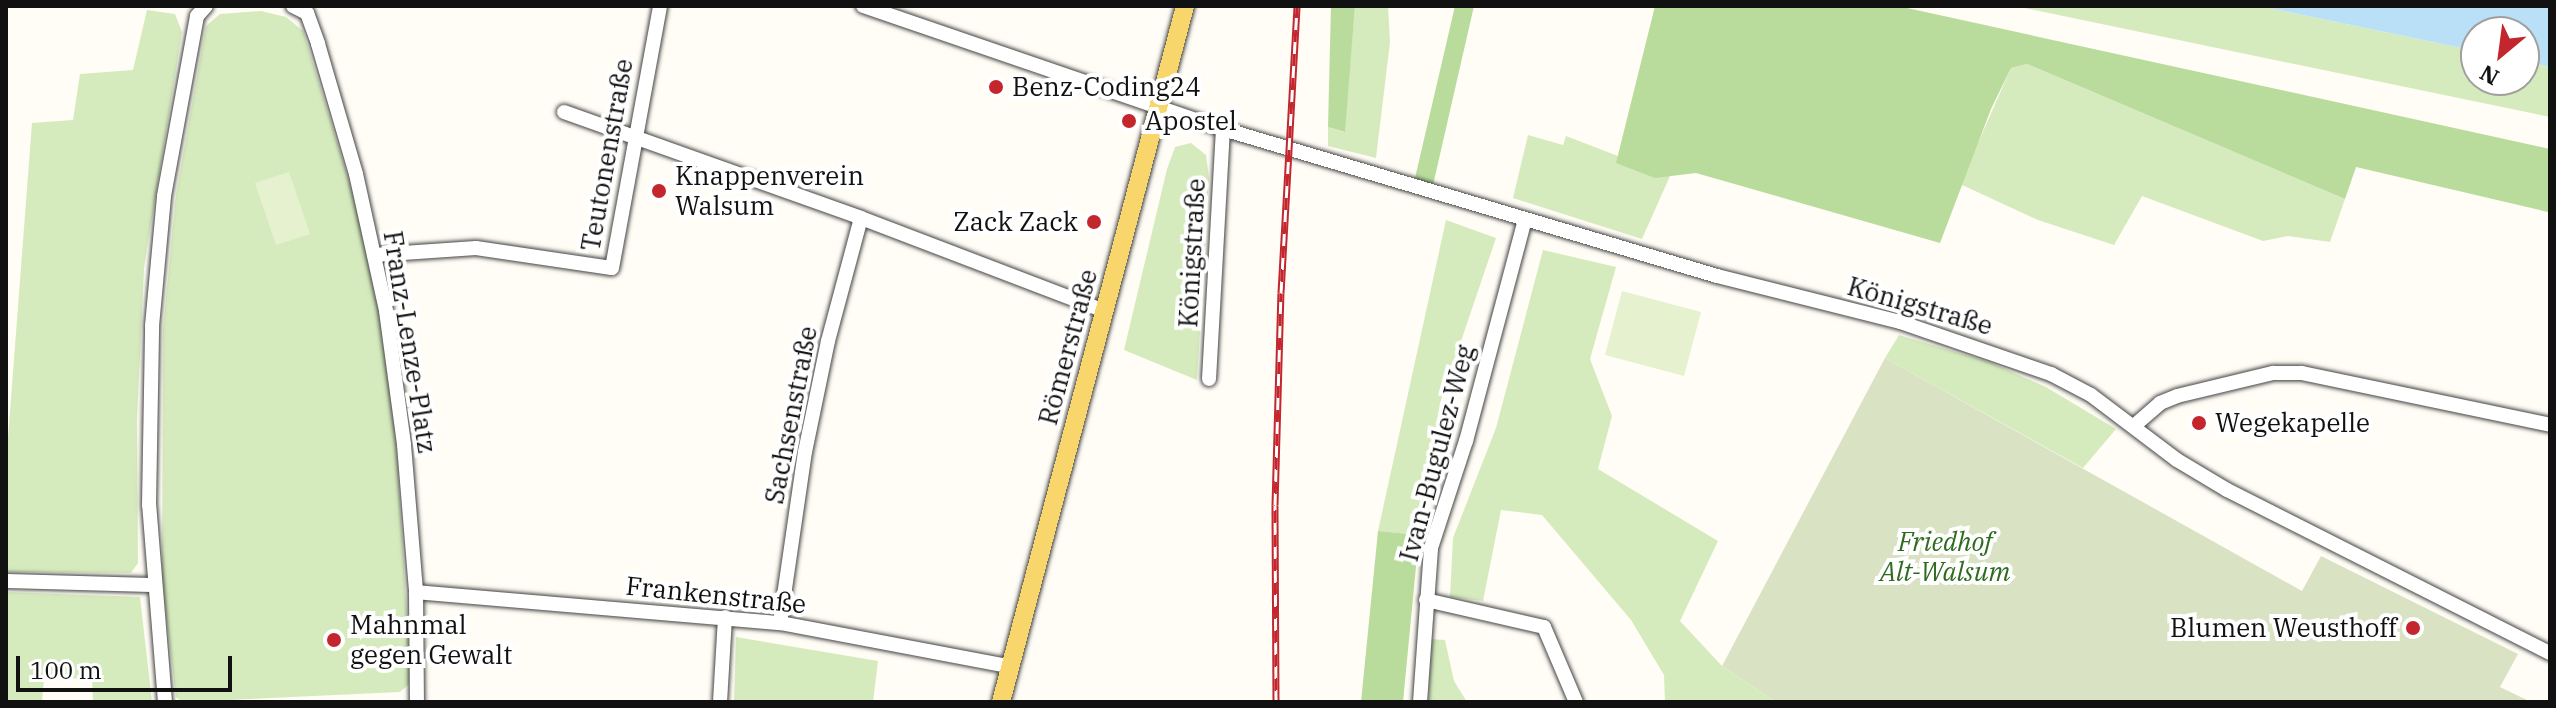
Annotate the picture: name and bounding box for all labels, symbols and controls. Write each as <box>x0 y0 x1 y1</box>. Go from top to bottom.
north arrow <box>2460 16 2540 96</box>
street label: Teutonenstraße <box>575 56 639 254</box>
text: N <box>2474 59 2504 93</box>
place label: Benz-Coding24 <box>1012 71 1201 103</box>
marker: Benz-Coding24 <box>987 78 1005 96</box>
place label: Apostel <box>1145 105 1237 137</box>
marker: Apostel <box>1120 112 1138 130</box>
place label: Knappenverein Walsum <box>675 160 864 222</box>
street label: Königstraße <box>1173 178 1211 328</box>
marker: Knappenverein Walsum <box>650 182 668 200</box>
place label: Zack Zack <box>953 206 1078 238</box>
marker: Zack Zack <box>1085 213 1103 231</box>
street label: Franz-Lenze-Platz <box>377 229 443 455</box>
street label: Römerstraße <box>1032 266 1104 428</box>
street label: Königstraße <box>1844 270 1996 342</box>
street label: Sachsenstraße <box>758 323 824 507</box>
street label: Ivan-Bugulez-Weg <box>1393 341 1481 565</box>
place label: Wegekapelle <box>2215 407 2370 439</box>
marker: Wegekapelle <box>2190 414 2208 432</box>
park label: Friedhof Alt-Walsum <box>1880 526 2010 588</box>
street label: Frankenstraße <box>624 570 808 620</box>
place label: Mahnmal gegen Gewalt <box>350 609 512 670</box>
place label: Blumen Weusthoff <box>2170 612 2397 644</box>
marker: Blumen Weusthoff <box>2404 619 2422 637</box>
marker: Mahnmal gegen Gewalt <box>325 631 343 649</box>
scale bar <box>20 640 236 690</box>
text: 100 m <box>30 654 102 686</box>

